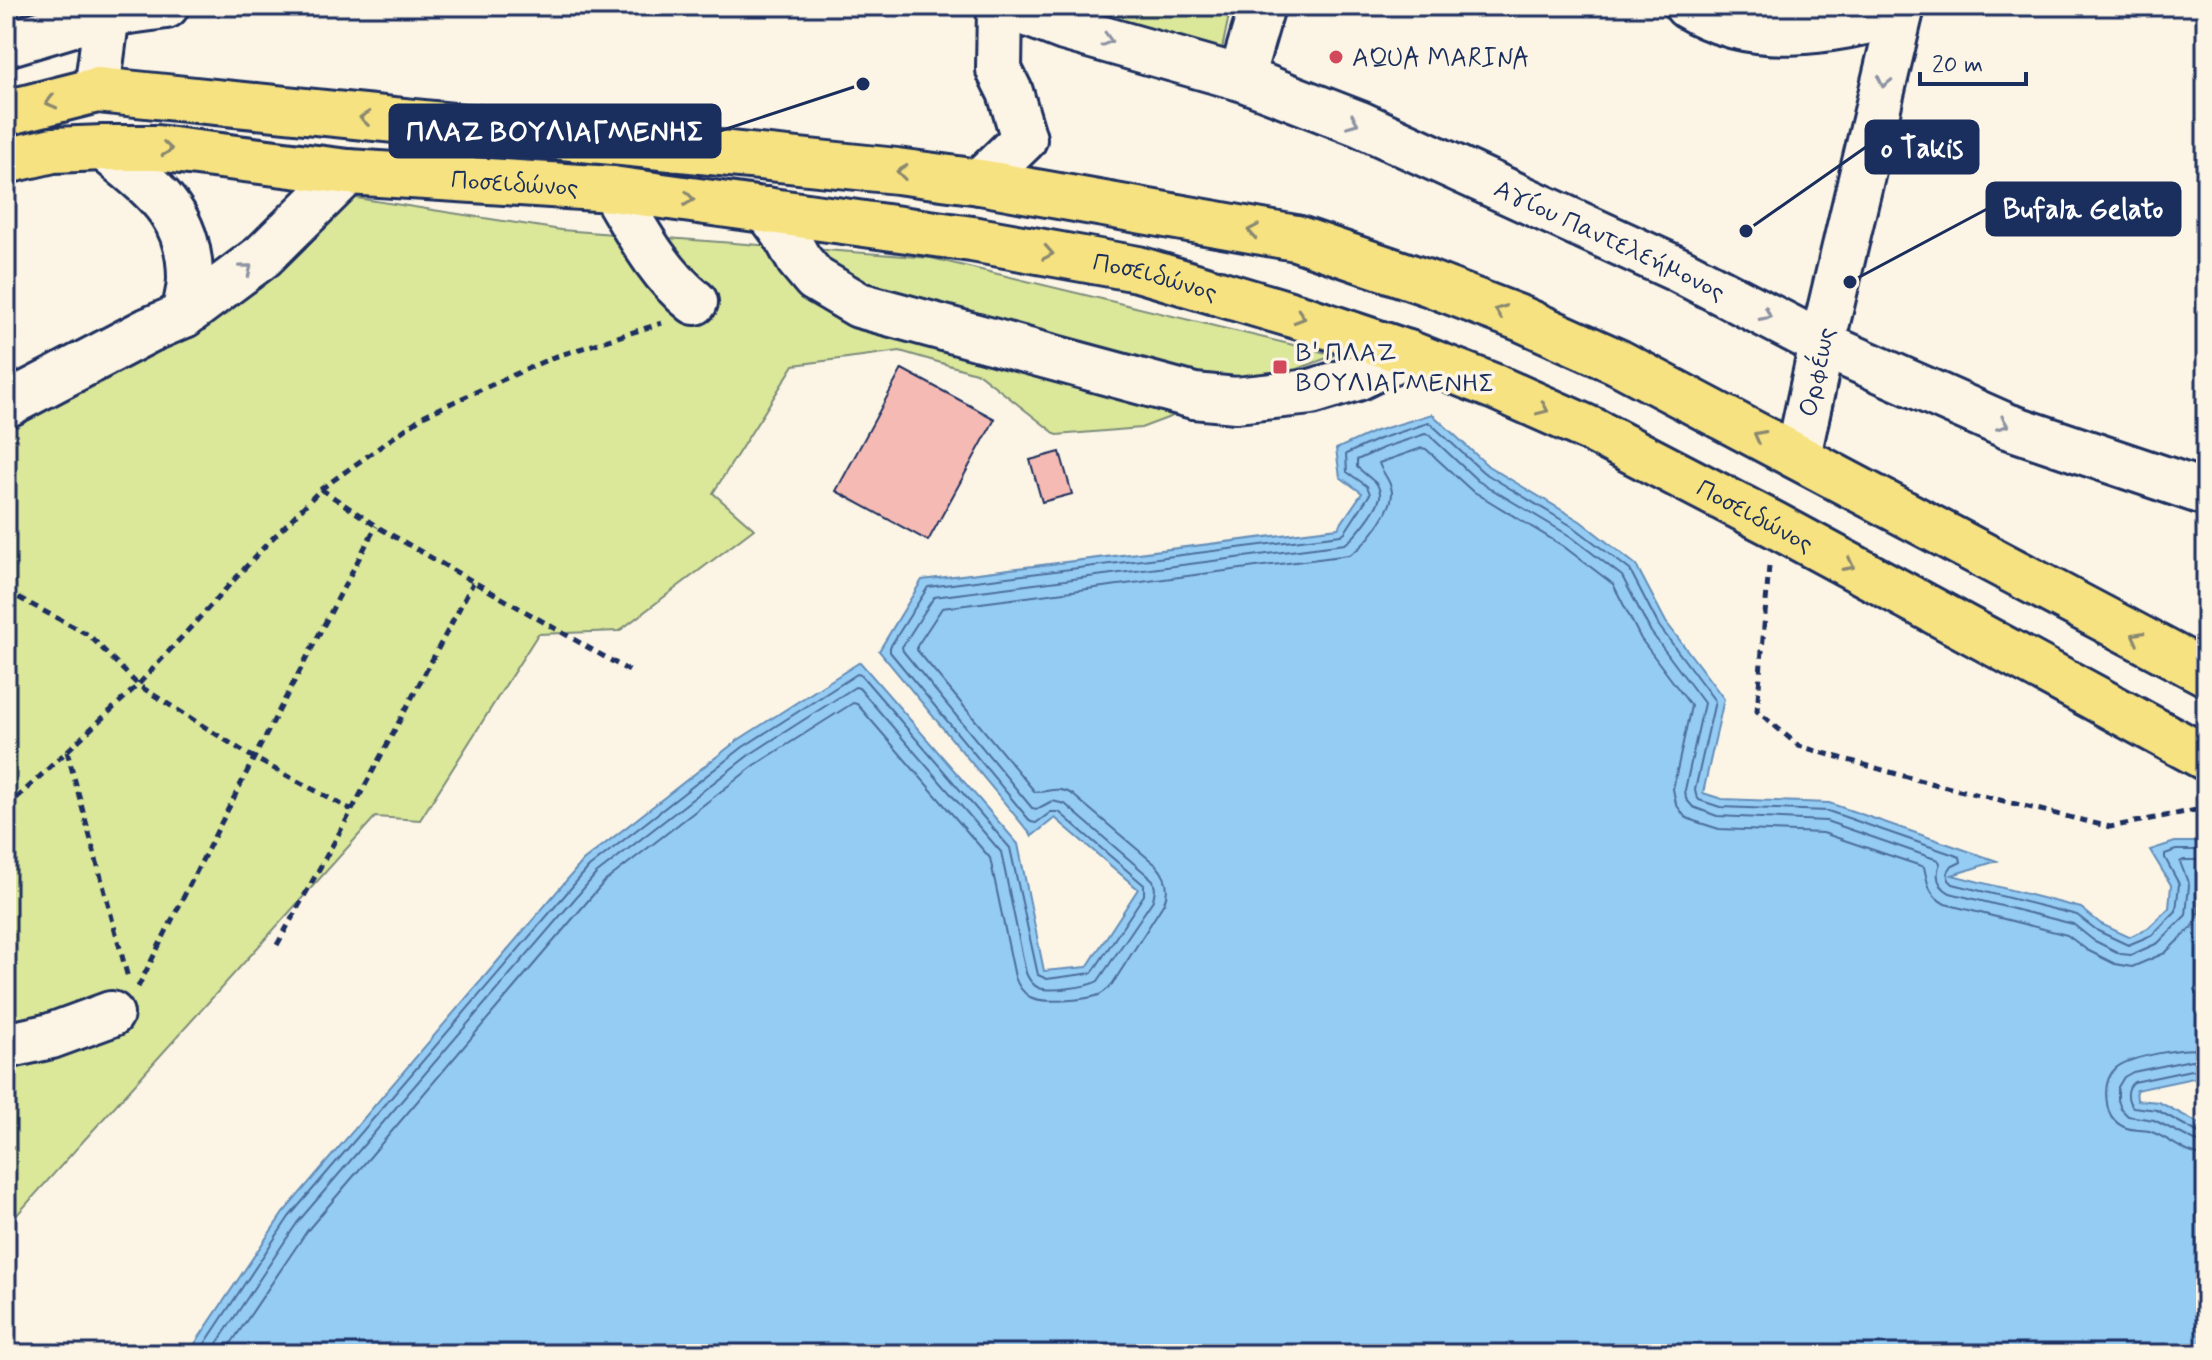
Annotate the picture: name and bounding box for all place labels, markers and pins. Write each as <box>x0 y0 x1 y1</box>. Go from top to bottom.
place label: AQUA MARINA <box>1352 42 1530 76</box>
marker: AQUA MARINA <box>1327 48 1345 66</box>
callout: ΠΛΑΖ ΒΟΥΛΙΑΓΜΕΝΗΣ <box>390 105 720 157</box>
callout: o Takis <box>1866 121 1978 173</box>
callout: Bufala Gelato <box>1987 183 2180 235</box>
place label: Β' ΠΛΑΖ ΒΟΥΛΙΑΓΜΕΝΗΣ <box>1296 337 1494 401</box>
marker: Β' ΠΛΑΖ ΒΟΥΛΙΑΓΜΕΝΗΣ <box>1271 358 1289 376</box>

